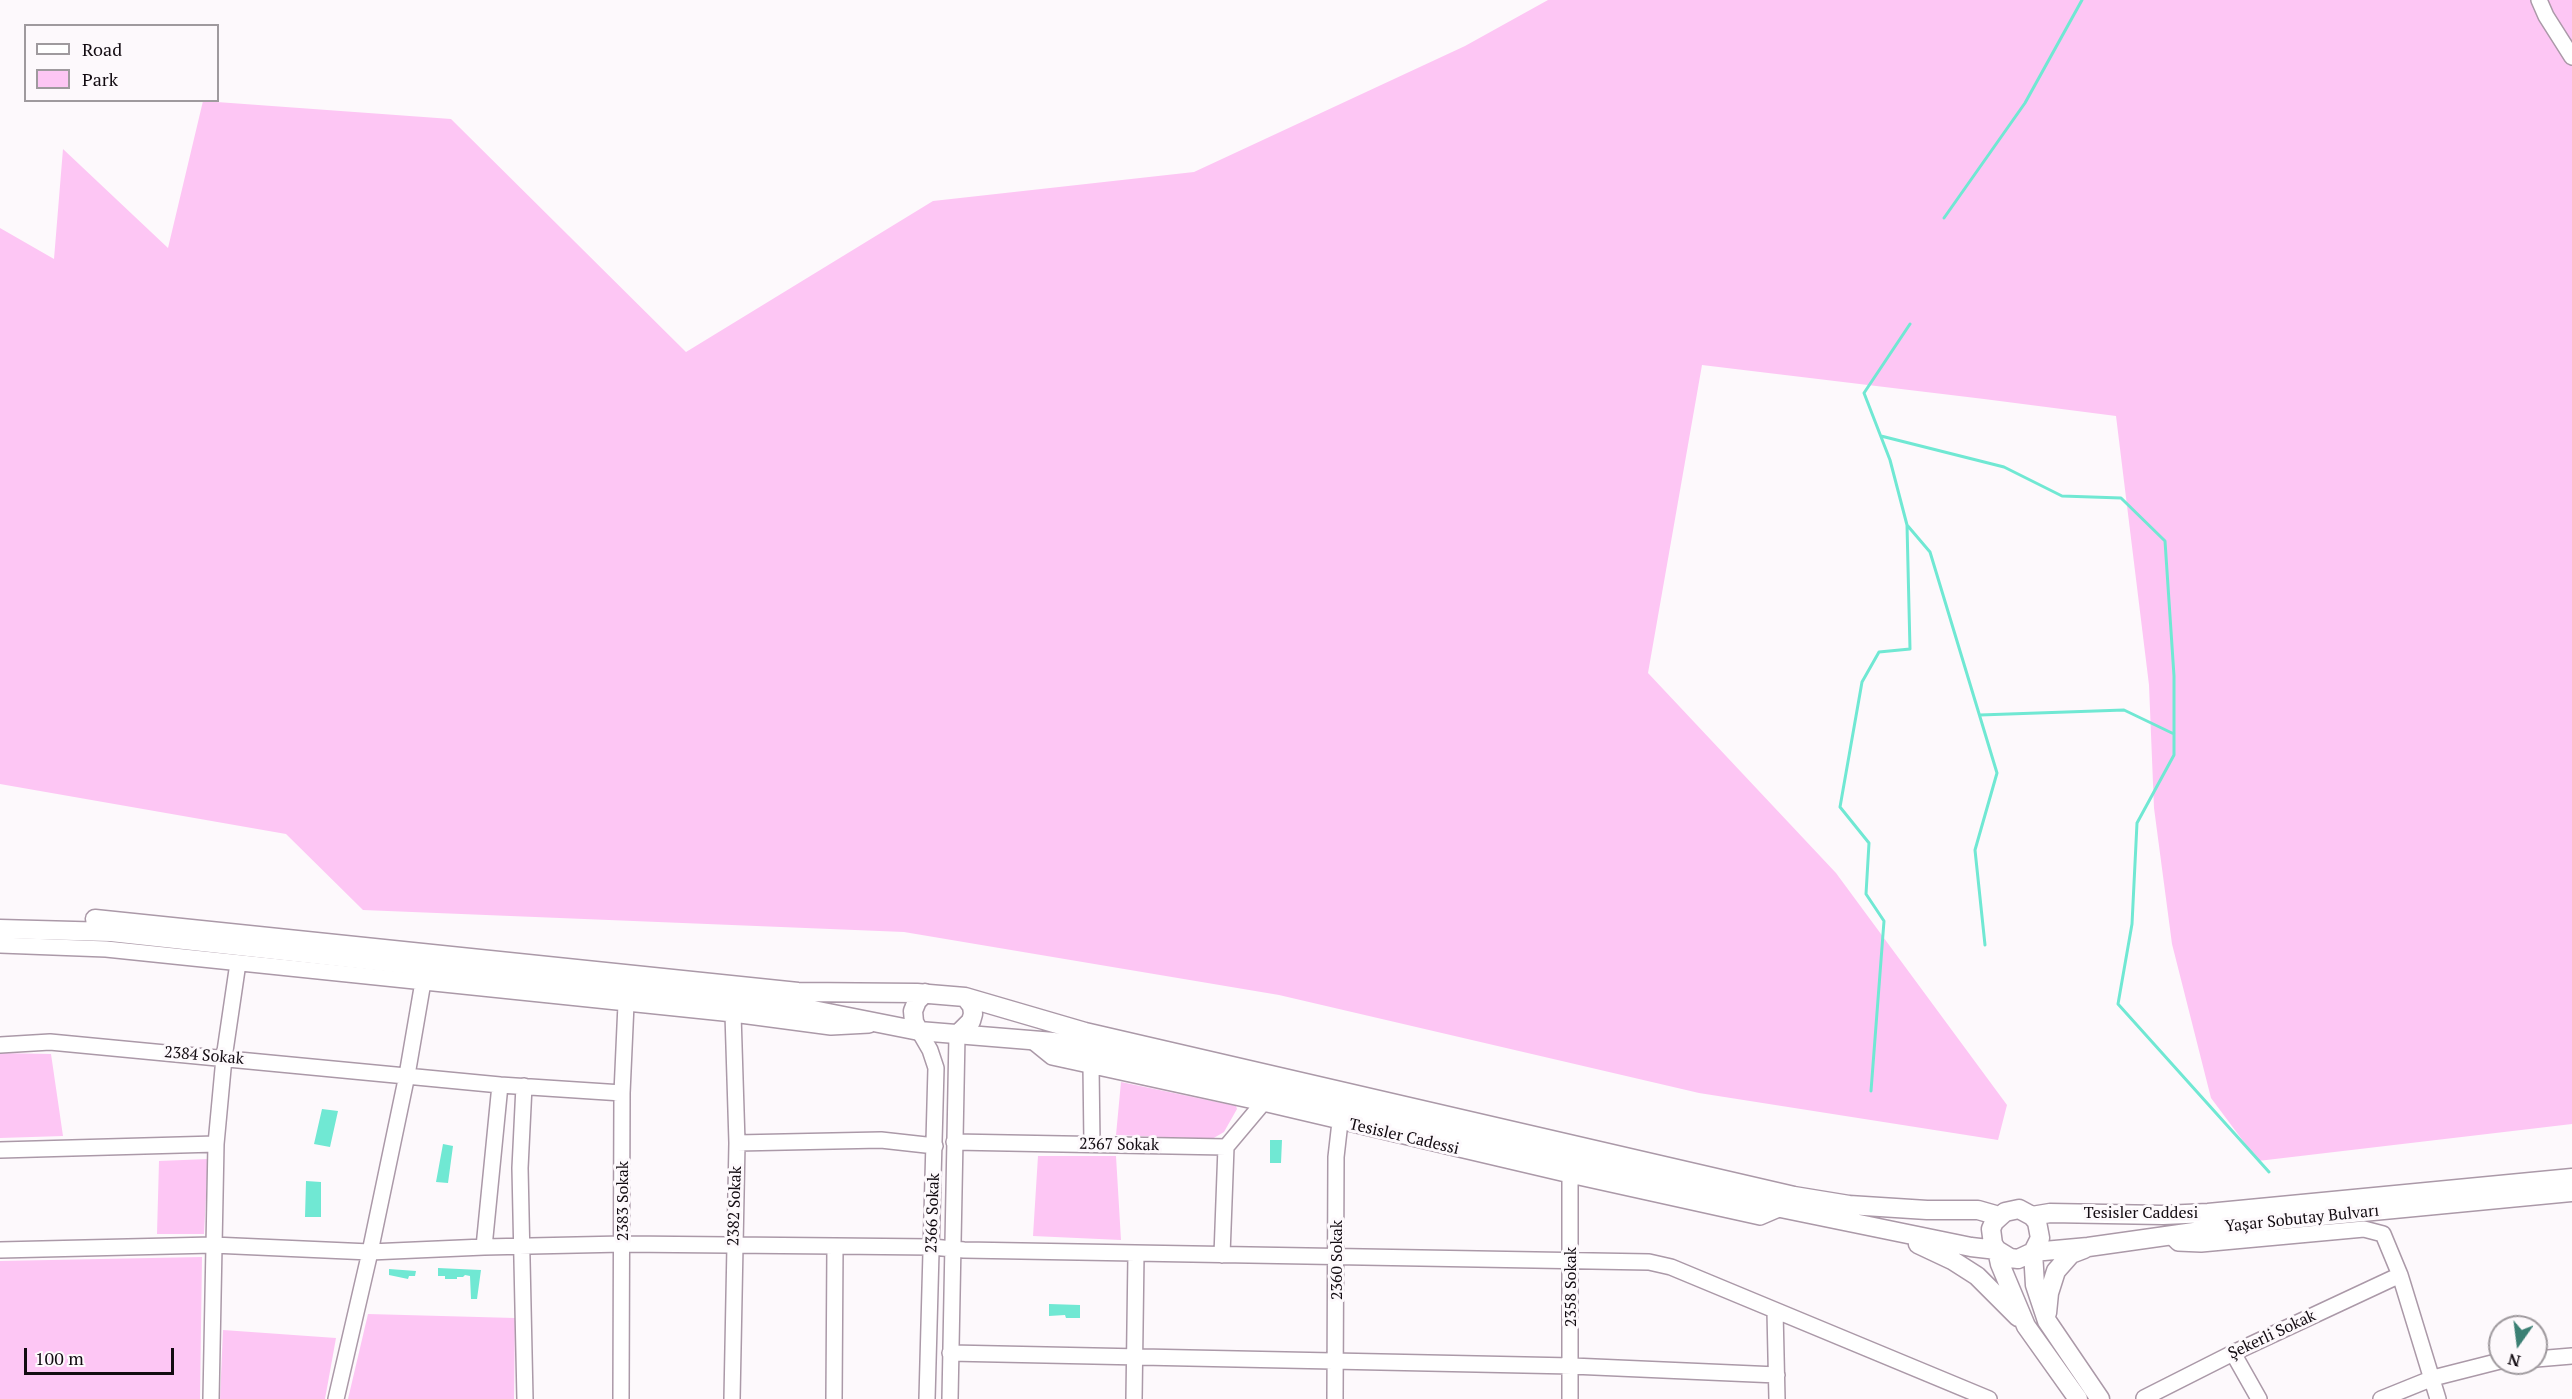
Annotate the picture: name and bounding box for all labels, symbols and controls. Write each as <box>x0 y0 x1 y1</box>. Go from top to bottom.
legend <box>24 24 219 102</box>
text: Road <box>82 37 122 61</box>
text: Park <box>82 67 118 91</box>
street label: 2384 Sokak <box>163 1043 245 1069</box>
street label: Tesisler Cadessi <box>1347 1115 1461 1159</box>
street label: 2367 Sokak <box>1079 1135 1159 1155</box>
street label: 2383 Sokak <box>613 1161 633 1241</box>
street label: 2382 Sokak <box>724 1166 746 1246</box>
street label: 2366 Sokak <box>922 1173 944 1253</box>
street label: Yaşar Sobutay Bulvarı <box>2224 1201 2380 1237</box>
street label: Tesisler Caddesi <box>2084 1203 2198 1223</box>
street label: 2360 Sokak <box>1327 1220 1347 1300</box>
street label: 2358 Sokak <box>1561 1247 1581 1327</box>
street label: Şekerli Sokak <box>2225 1306 2319 1364</box>
north arrow <box>2488 1315 2548 1375</box>
scale bar <box>27 1336 177 1374</box>
text: 100 m <box>35 1346 84 1370</box>
text: N <box>2506 1348 2523 1373</box>

